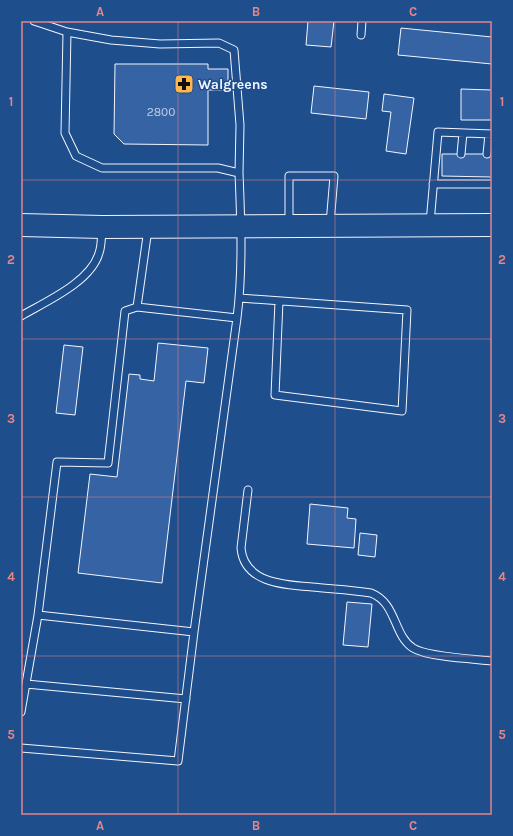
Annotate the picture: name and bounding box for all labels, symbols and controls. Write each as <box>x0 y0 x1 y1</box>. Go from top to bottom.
text: A <box>96 4 104 19</box>
text: B <box>252 4 260 19</box>
text: C <box>409 4 417 19</box>
pharmacy icon: Walgreens <box>173 73 195 95</box>
place label: Walgreens <box>198 76 268 93</box>
text: 1 <box>9 94 13 109</box>
text: 1 <box>500 94 504 109</box>
house number: 2800 <box>147 105 175 119</box>
text: 2 <box>7 252 15 267</box>
text: 2 <box>498 252 506 267</box>
text: 3 <box>7 411 15 426</box>
text: 3 <box>498 411 506 426</box>
text: 4 <box>7 569 15 584</box>
text: 4 <box>498 569 506 584</box>
text: 5 <box>7 727 15 742</box>
text: 5 <box>498 727 506 742</box>
text: A <box>96 818 104 833</box>
text: B <box>252 818 260 833</box>
text: C <box>409 818 417 833</box>

